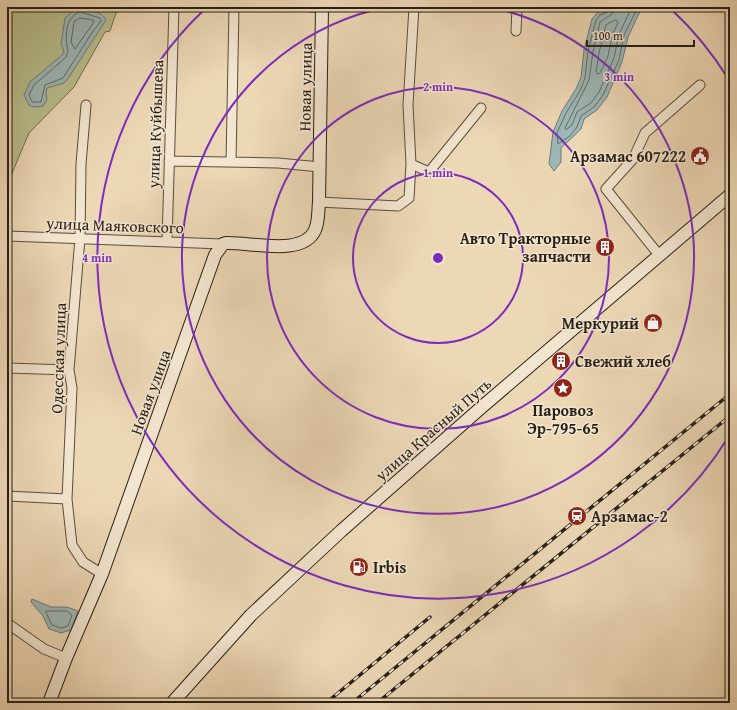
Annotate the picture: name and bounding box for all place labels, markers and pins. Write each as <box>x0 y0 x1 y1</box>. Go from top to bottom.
place label: Арзамас 607222 <box>570 144 686 168</box>
public building icon: Арзамас 607222 <box>689 145 711 167</box>
place label: Авто Тракторные запчасти <box>460 226 591 268</box>
building icon: Авто Тракторные запчасти <box>594 236 616 258</box>
centre of rings <box>431 251 445 265</box>
place label: Меркурий <box>562 311 639 335</box>
shop icon: Меркурий <box>642 312 664 334</box>
place label: Свежий хлеб <box>575 349 671 373</box>
building icon: Свежий хлеб <box>550 350 572 372</box>
place icon: Паровоз Эр-795-65 <box>552 377 574 399</box>
place label: Паровоз Эр-795-65 <box>527 398 599 440</box>
place label: Арзамас-2 <box>591 504 668 528</box>
station icon: Арзамас-2 <box>566 505 588 527</box>
place label: Irbis <box>373 555 406 579</box>
fuel station icon: Irbis <box>348 556 370 578</box>

